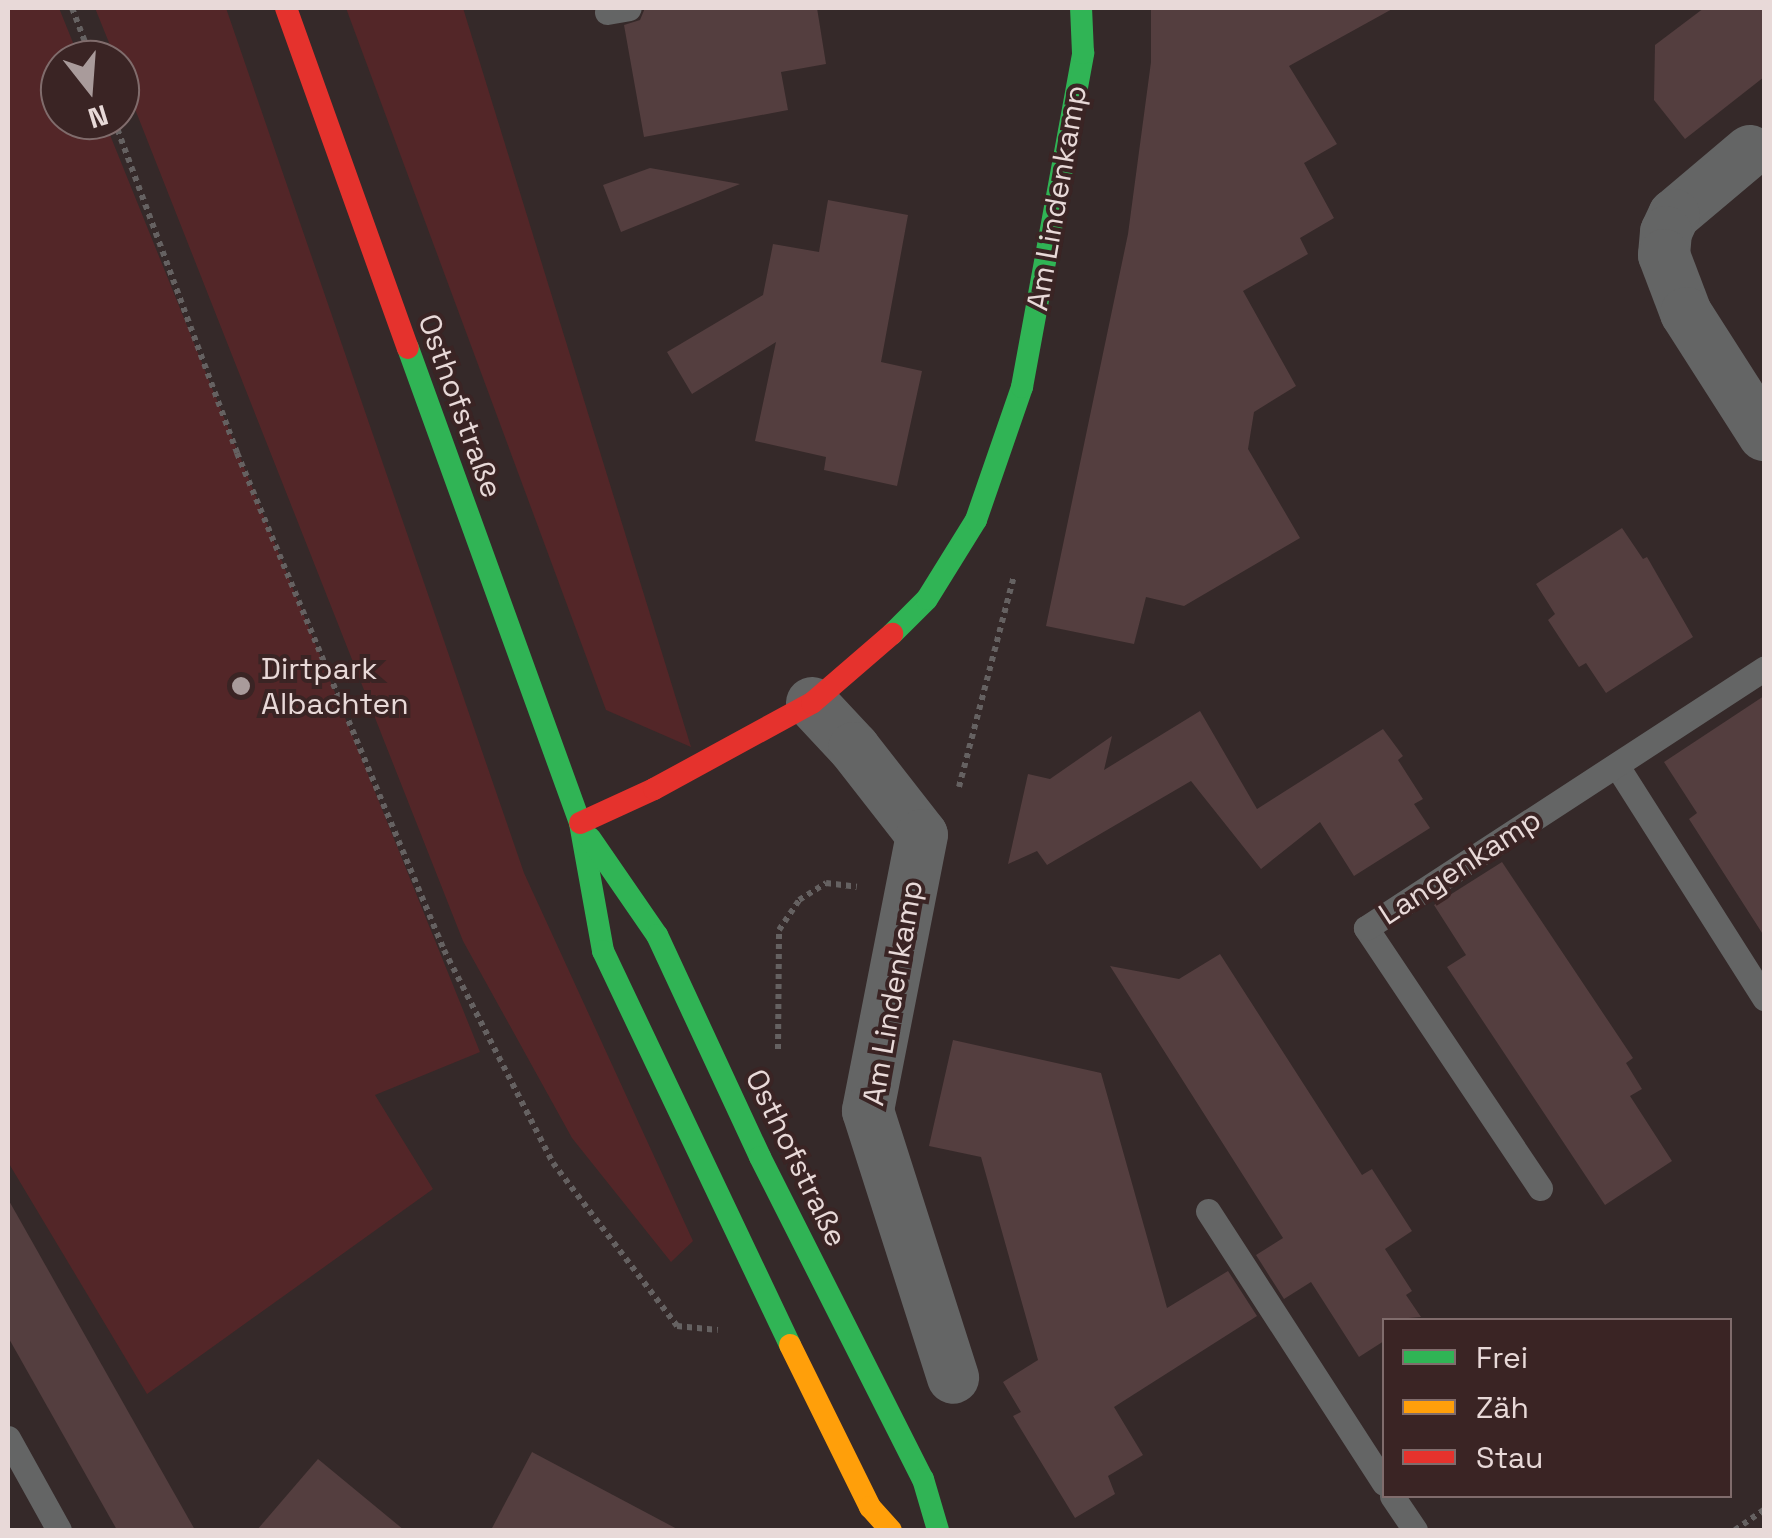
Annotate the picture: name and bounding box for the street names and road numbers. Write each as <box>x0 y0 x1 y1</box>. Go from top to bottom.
street label: Am Lindenkamp <box>1019 83 1095 313</box>
street label: Osthofstraße <box>410 309 510 503</box>
street label: Langenkamp <box>1372 801 1548 933</box>
street label: Am Lindenkamp <box>855 878 931 1108</box>
street label: Osthofstraße <box>738 1064 854 1252</box>

